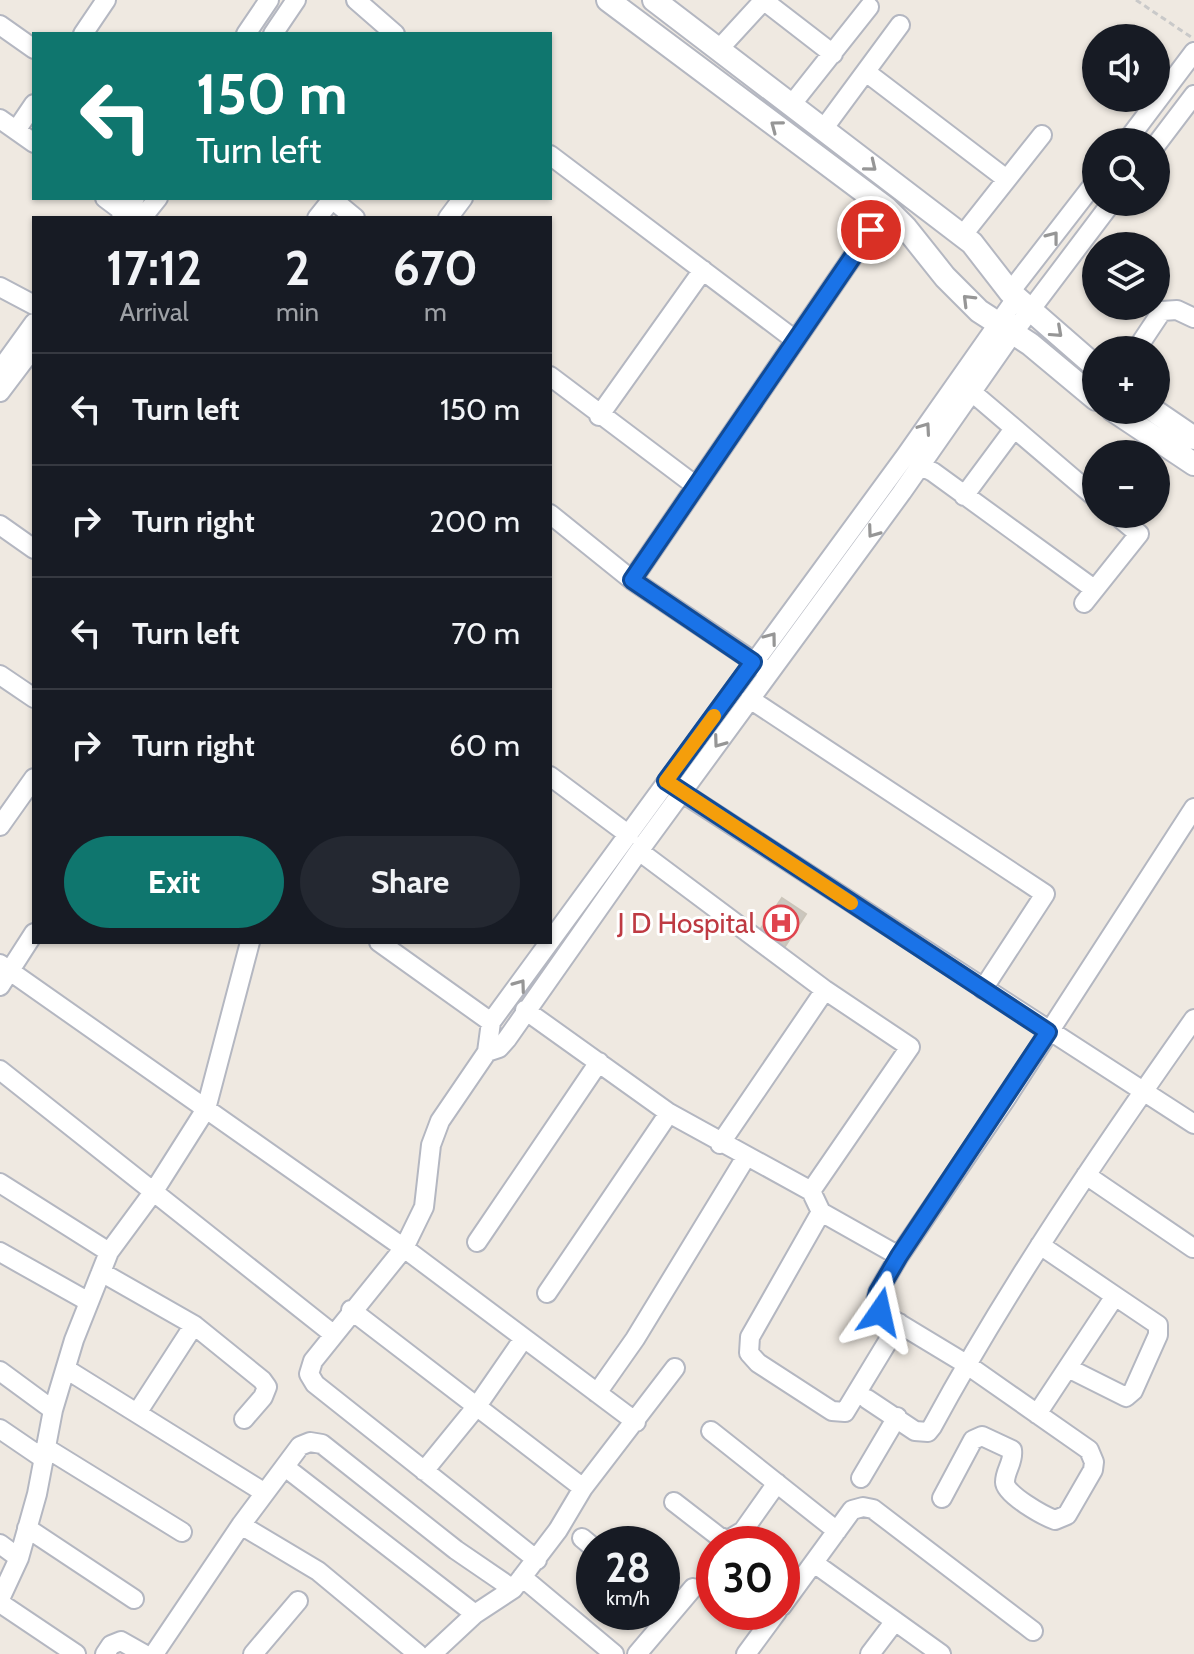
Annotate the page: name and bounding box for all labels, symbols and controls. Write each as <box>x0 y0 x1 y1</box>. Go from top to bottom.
map controls <box>1082 24 1170 528</box>
button: sound <box>1082 24 1170 112</box>
text: 150 m <box>196 60 348 128</box>
icon: left <box>64 64 168 168</box>
one-way arrow <box>771 122 785 136</box>
text: Turn left <box>196 128 321 172</box>
button: search <box>1082 128 1170 216</box>
one-way arrow <box>862 157 877 171</box>
pin <box>837 196 905 264</box>
icon: arrive <box>849 208 893 252</box>
one-way arrow <box>1043 232 1058 246</box>
button: layers <box>1082 232 1170 320</box>
text: 17:12 <box>106 239 202 297</box>
text: 2 <box>285 239 310 297</box>
text: 670 <box>393 239 478 297</box>
one-way arrow <box>963 295 977 309</box>
text: Arrival <box>119 296 189 328</box>
text: min <box>276 296 319 328</box>
text: m <box>424 296 447 328</box>
one-way arrow <box>1047 322 1062 337</box>
button: + <box>1082 336 1170 424</box>
icon: left <box>64 387 108 431</box>
text: Turn left <box>132 391 240 428</box>
text: 150 m <box>440 391 520 428</box>
one-way arrow <box>915 423 930 437</box>
button: − <box>1082 440 1170 528</box>
icon: right <box>64 499 108 543</box>
text: Turn right <box>132 503 255 540</box>
text: 200 m <box>429 503 520 540</box>
one-way arrow <box>868 524 882 538</box>
icon: left <box>64 611 108 655</box>
text: Turn left <box>132 615 240 652</box>
text: 70 m <box>451 615 520 652</box>
one-way arrow <box>761 632 776 646</box>
icon: right <box>64 723 108 767</box>
text: Turn right <box>132 727 255 764</box>
text: 60 m <box>449 727 520 764</box>
one-way arrow <box>714 734 729 748</box>
button: Exit <box>64 836 284 928</box>
button: Share <box>300 836 520 928</box>
hospital icon: J D Hospital <box>762 904 800 942</box>
place label: J D Hospital <box>617 906 755 940</box>
one-way arrow <box>510 979 525 993</box>
position arrow <box>838 1270 922 1354</box>
speed limit sign: 30 <box>696 1526 800 1630</box>
text: 28 <box>605 1543 651 1592</box>
text: km/h <box>606 1586 650 1610</box>

